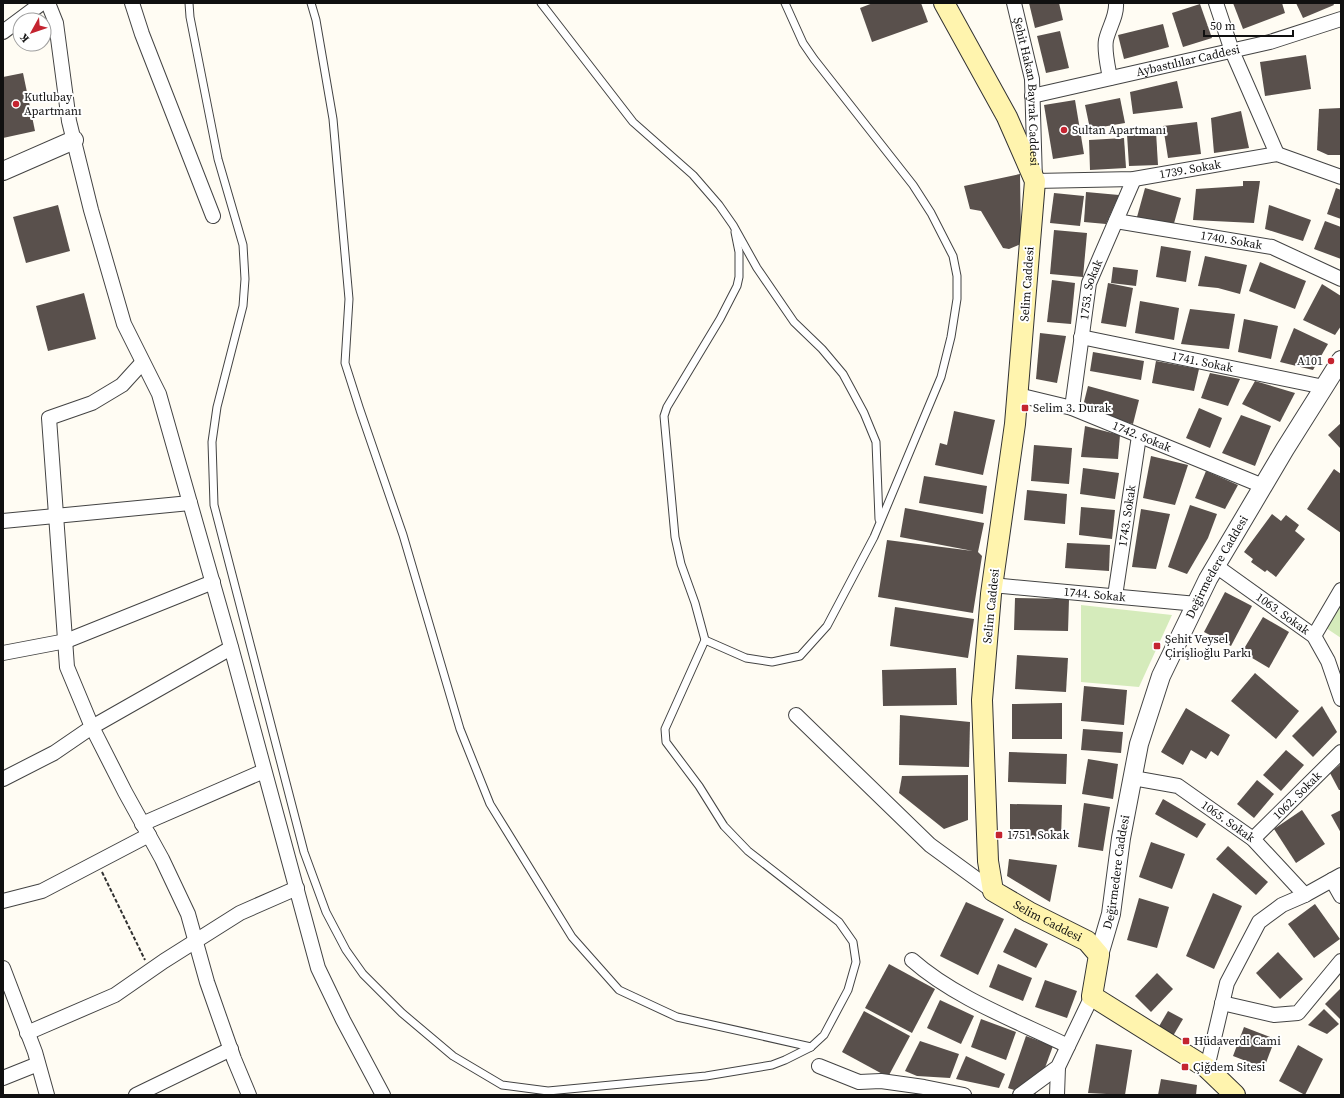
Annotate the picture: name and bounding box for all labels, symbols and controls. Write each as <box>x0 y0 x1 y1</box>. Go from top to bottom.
north arrow <box>12 12 52 52</box>
scale bar <box>1204 12 1293 38</box>
street label: Şehit Hakan Bayrak Caddesi <box>1010 16 1043 167</box>
text: 50 m <box>1210 18 1236 34</box>
text: K <box>16 30 33 46</box>
street label: Aybastılılar Caddesi <box>1135 41 1242 80</box>
place label: Kutlubay Apartmanı <box>24 89 82 119</box>
marker: Kutlubay Apartmanı <box>11 99 21 109</box>
place label: Sultan Apartmanı <box>1072 122 1167 138</box>
marker: Sultan Apartmanı <box>1059 125 1069 135</box>
street label: 1739. Sokak <box>1158 156 1222 182</box>
street label: 1740. Sokak <box>1199 227 1264 253</box>
street label: Selim Caddesi <box>1016 246 1038 322</box>
street label: 1753. Sokak <box>1076 256 1106 321</box>
street label: 1741. Sokak <box>1170 348 1235 376</box>
place label: A101 <box>1297 353 1323 369</box>
marker: A101 <box>1326 356 1336 366</box>
place label: Selim 3. Durak <box>1033 400 1112 416</box>
marker: Selim 3. Durak <box>1020 403 1030 413</box>
street label: 1742. Sokak <box>1110 417 1174 456</box>
street label: 1743. Sokak <box>1114 483 1140 548</box>
street label: Değirmedere Caddesi <box>1182 512 1252 621</box>
street label: Selim Caddesi <box>979 567 1003 644</box>
street label: 1744. Sokak <box>1063 584 1127 605</box>
street label: 1063. Sokak <box>1253 589 1313 639</box>
place label: Şehit Veysel Çirişlioğlu Parkı <box>1165 631 1252 661</box>
marker: Şehit Veysel Çirişlioğlu Parkı <box>1152 641 1162 651</box>
street label: 1062. Sokak <box>1269 768 1325 823</box>
street label: 1065. Sokak <box>1198 797 1258 846</box>
street label: Değirmedere Caddesi <box>1099 813 1133 931</box>
place label: 1751. Sokak <box>1007 827 1070 843</box>
marker: 1751. Sokak <box>994 830 1004 840</box>
street label: Selim Caddesi <box>1010 897 1085 945</box>
place label: Hüdaverdi Cami <box>1194 1033 1281 1049</box>
marker: Hüdaverdi Cami <box>1181 1036 1191 1046</box>
place label: Çiğdem Sitesi <box>1193 1059 1266 1075</box>
marker: Çiğdem Sitesi <box>1180 1062 1190 1072</box>

